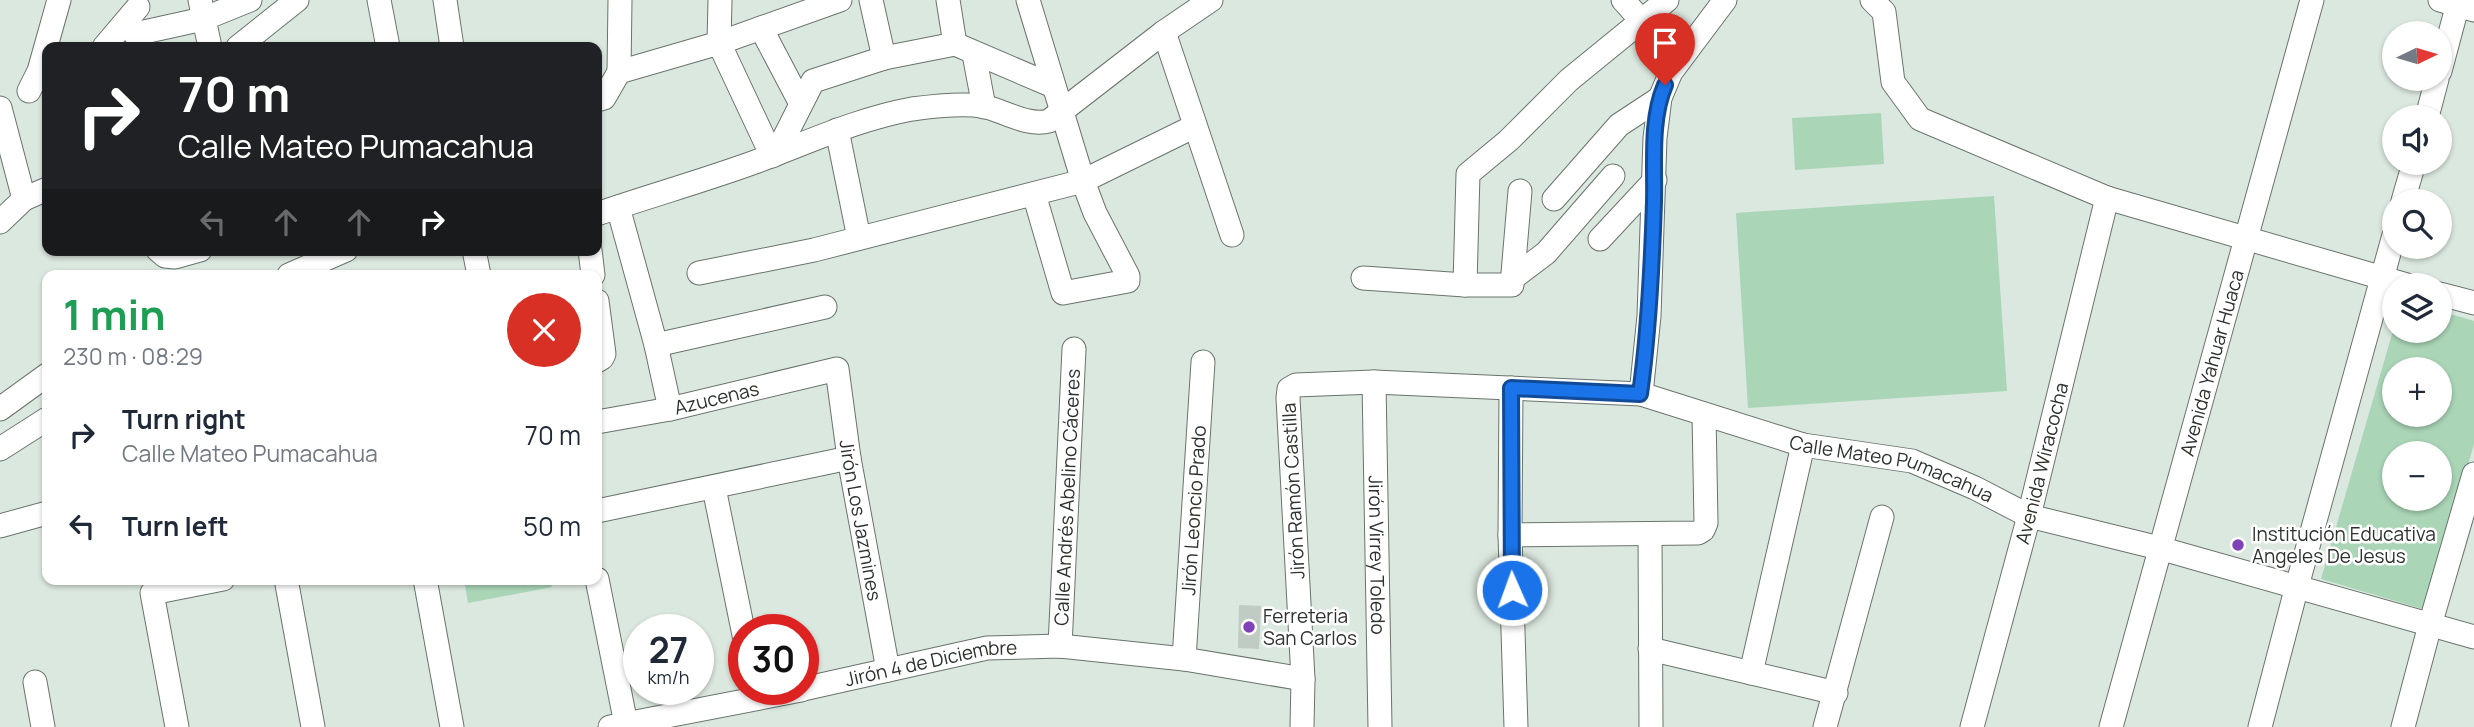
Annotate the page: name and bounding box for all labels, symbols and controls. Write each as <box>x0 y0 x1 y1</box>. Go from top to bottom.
pin <box>1635 13 1695 85</box>
north arrow <box>2382 21 2452 91</box>
map controls <box>2382 21 2452 511</box>
icon: arrive <box>1646 24 1684 62</box>
text: 70 m <box>178 60 290 127</box>
icon: right <box>63 70 154 161</box>
button: sound <box>2382 105 2452 175</box>
text: Calle Mateo Pumacahua <box>178 124 534 168</box>
button: search <box>2382 189 2452 259</box>
icon: left <box>194 203 232 241</box>
icon: ahead <box>267 203 305 241</box>
icon: ahead <box>340 203 378 241</box>
icon: right <box>413 203 451 241</box>
street label: Avenida Yahuar Huaca <box>2174 267 2250 459</box>
button: layers <box>2382 273 2452 343</box>
text: 1 min <box>63 285 166 343</box>
button: close <box>507 293 581 367</box>
text: 230 m · 08:29 <box>63 340 203 372</box>
button: + <box>2382 357 2452 427</box>
street label: Calle Andrés Abelino Cáceres <box>1048 368 1086 626</box>
street label: Azucenas <box>672 375 762 421</box>
street label: Avenida Wiracocha <box>2009 380 2074 547</box>
text: Turn right <box>122 401 246 437</box>
street label: Jirón Ramón Castilla <box>1275 402 1311 580</box>
icon: right <box>63 416 101 454</box>
text: 70 m <box>525 417 581 453</box>
street label: Jirón Leoncio Prado <box>1175 424 1212 596</box>
street label: Calle Mateo Pumacahua <box>1786 429 1998 508</box>
text: Calle Mateo Pumacahua <box>122 437 378 469</box>
street label: Jirón Los Jazmines <box>834 438 888 603</box>
button: − <box>2382 441 2452 511</box>
street label: Jirón Virrey Toledo <box>1363 475 1391 635</box>
icon: left <box>63 507 101 545</box>
text: Turn left <box>122 508 229 544</box>
text: 50 m <box>523 508 581 544</box>
place label: Institución Educativa Angeles De Jesus <box>2252 521 2436 569</box>
marker: Institución Educativa Angeles De Jesus <box>2230 537 2246 553</box>
position arrow <box>1475 553 1549 627</box>
place label: Ferreteria San Carlos <box>1263 603 1357 651</box>
speed limit sign: 30 <box>728 614 819 705</box>
marker: Ferreteria San Carlos <box>1241 619 1257 635</box>
text: 27 <box>649 626 688 674</box>
street label: Jirón 4 de Diciembre <box>842 634 1018 692</box>
text: km/h <box>648 665 689 689</box>

